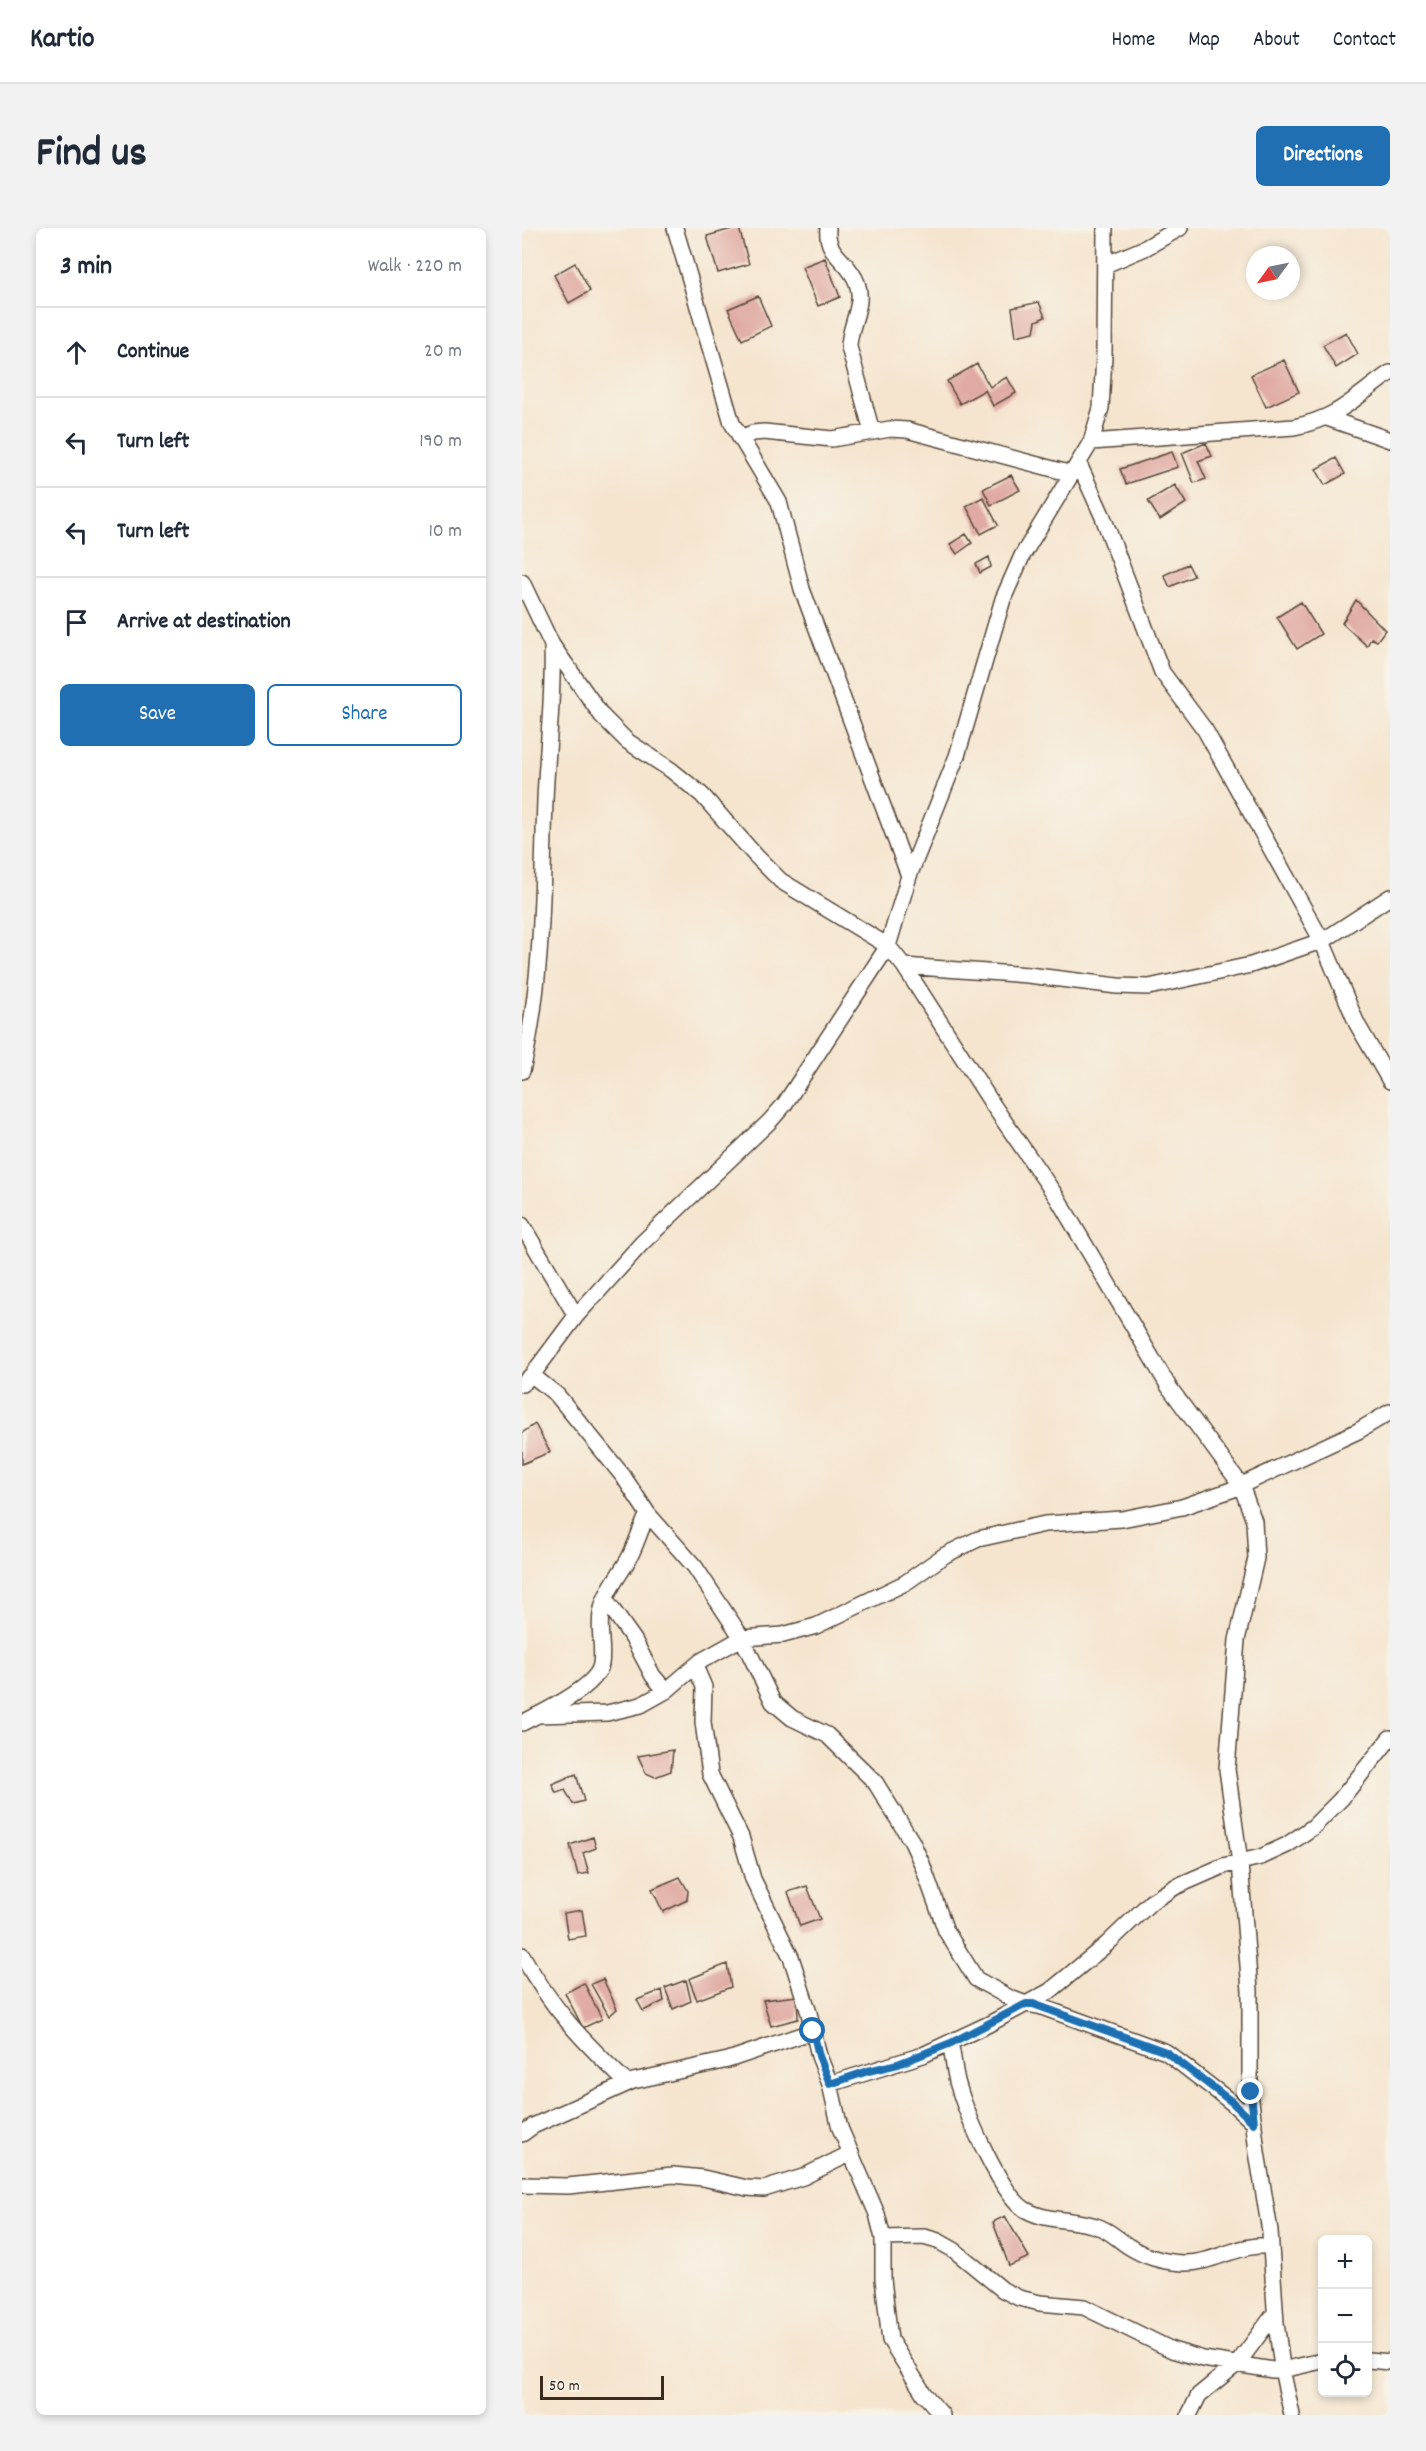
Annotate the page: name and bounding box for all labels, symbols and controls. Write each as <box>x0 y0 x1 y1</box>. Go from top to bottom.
text: Kartio <box>30 21 94 61</box>
text: Home <box>1111 26 1155 56</box>
text: Map <box>1188 26 1220 56</box>
text: About <box>1253 26 1300 56</box>
text: Contact <box>1333 26 1396 56</box>
text: Find us <box>36 126 147 186</box>
button: Directions <box>1256 126 1390 186</box>
north arrow <box>1246 246 1300 300</box>
text: 3 min <box>60 249 112 286</box>
text: Walk · 220 m <box>368 253 462 281</box>
icon: ahead <box>60 336 93 369</box>
text: Continue <box>117 337 189 368</box>
text: 20 m <box>424 338 462 366</box>
icon: left <box>60 426 93 459</box>
text: Turn left <box>117 427 189 458</box>
text: 190 m <box>419 428 462 456</box>
icon: left <box>60 516 93 549</box>
text: Turn left <box>117 517 189 548</box>
text: 10 m <box>428 518 462 546</box>
icon: arrive <box>60 606 93 639</box>
text: Arrive at destination <box>117 607 291 638</box>
button: Save <box>60 684 255 746</box>
button: Share <box>267 684 462 746</box>
route start <box>799 2017 825 2043</box>
route end <box>1237 2078 1263 2104</box>
map controls <box>1318 2235 1372 2397</box>
button: + <box>1318 2235 1372 2289</box>
button: − <box>1318 2289 1372 2343</box>
button: locate <box>1318 2343 1372 2397</box>
scale bar <box>540 2373 664 2400</box>
text: 50 m <box>549 2375 580 2398</box>

